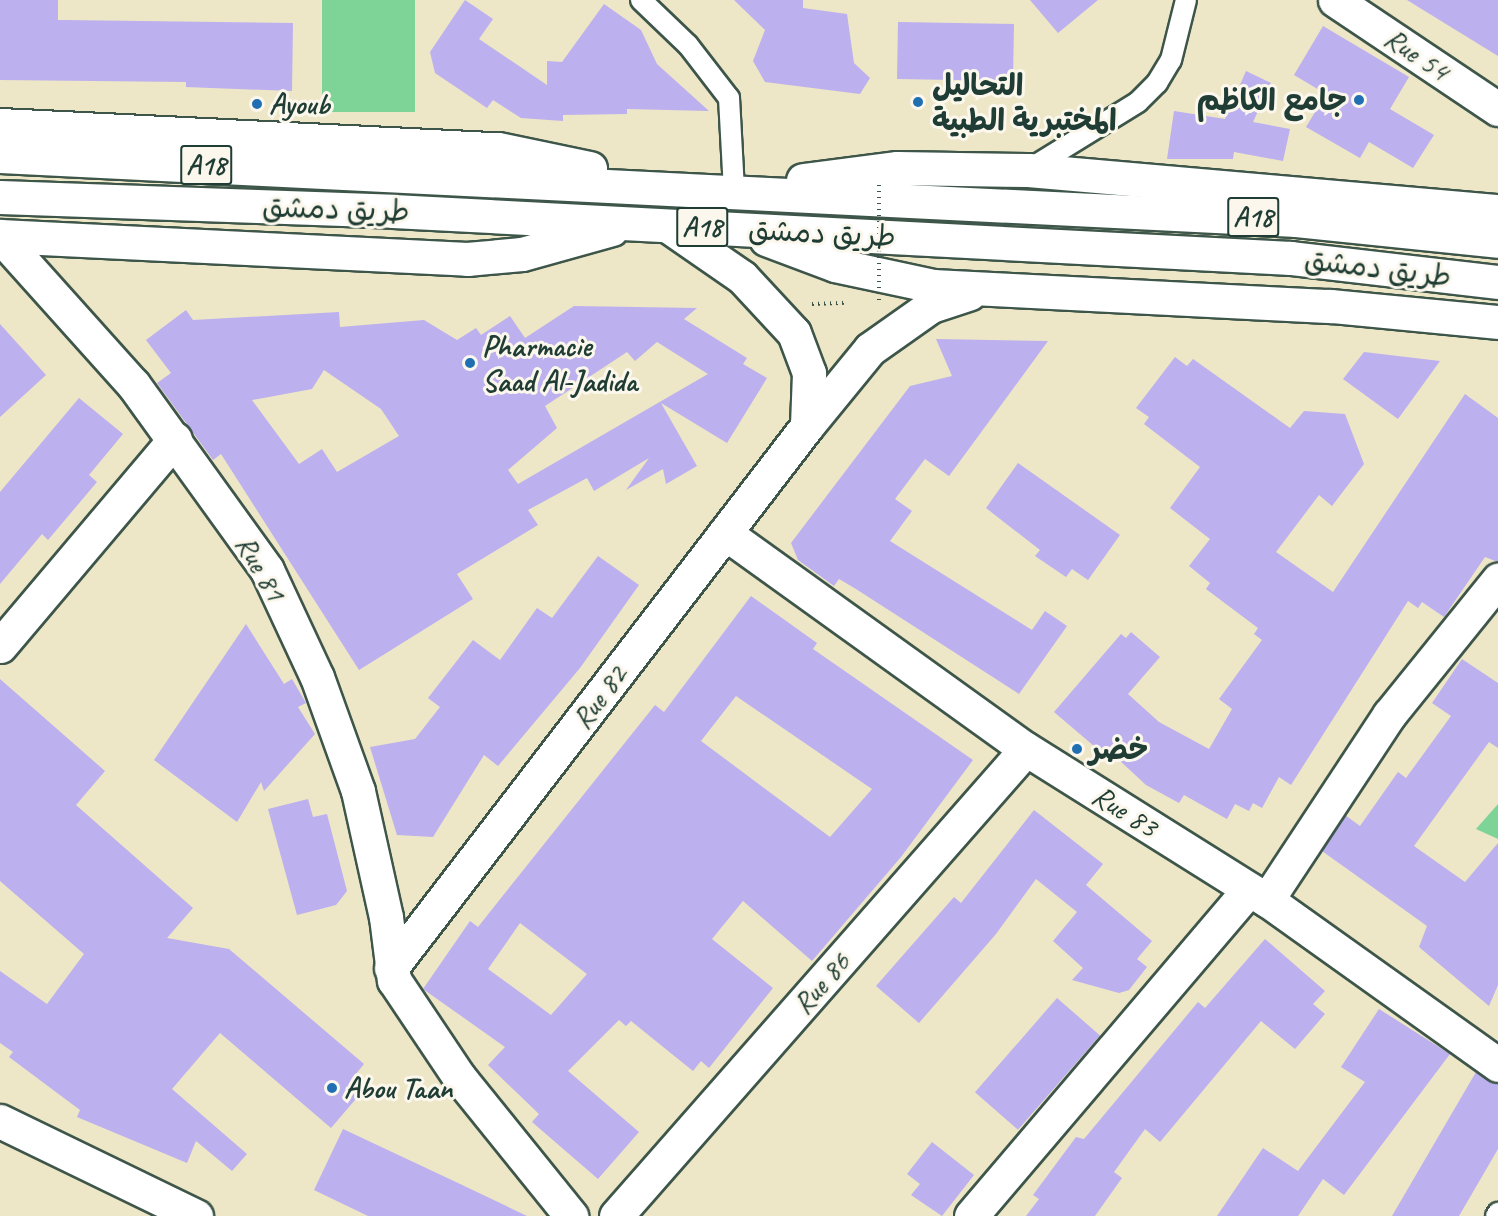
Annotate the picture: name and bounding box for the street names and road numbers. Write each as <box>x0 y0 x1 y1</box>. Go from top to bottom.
street label: Rue 54 <box>1378 19 1456 89</box>
road number: A18 <box>179 140 233 190</box>
street label: طريق دمشق <box>262 188 410 230</box>
road number: A18 <box>1226 192 1280 242</box>
road number: A18 <box>675 202 729 252</box>
street label: طريق دمشق <box>747 211 897 255</box>
street label: طريق دمشق <box>1302 241 1454 295</box>
street label: Rue 81 <box>228 529 294 607</box>
street label: Rue 82 <box>563 658 635 736</box>
street label: Rue 83 <box>1086 777 1164 845</box>
street label: Rue 86 <box>784 945 858 1021</box>

